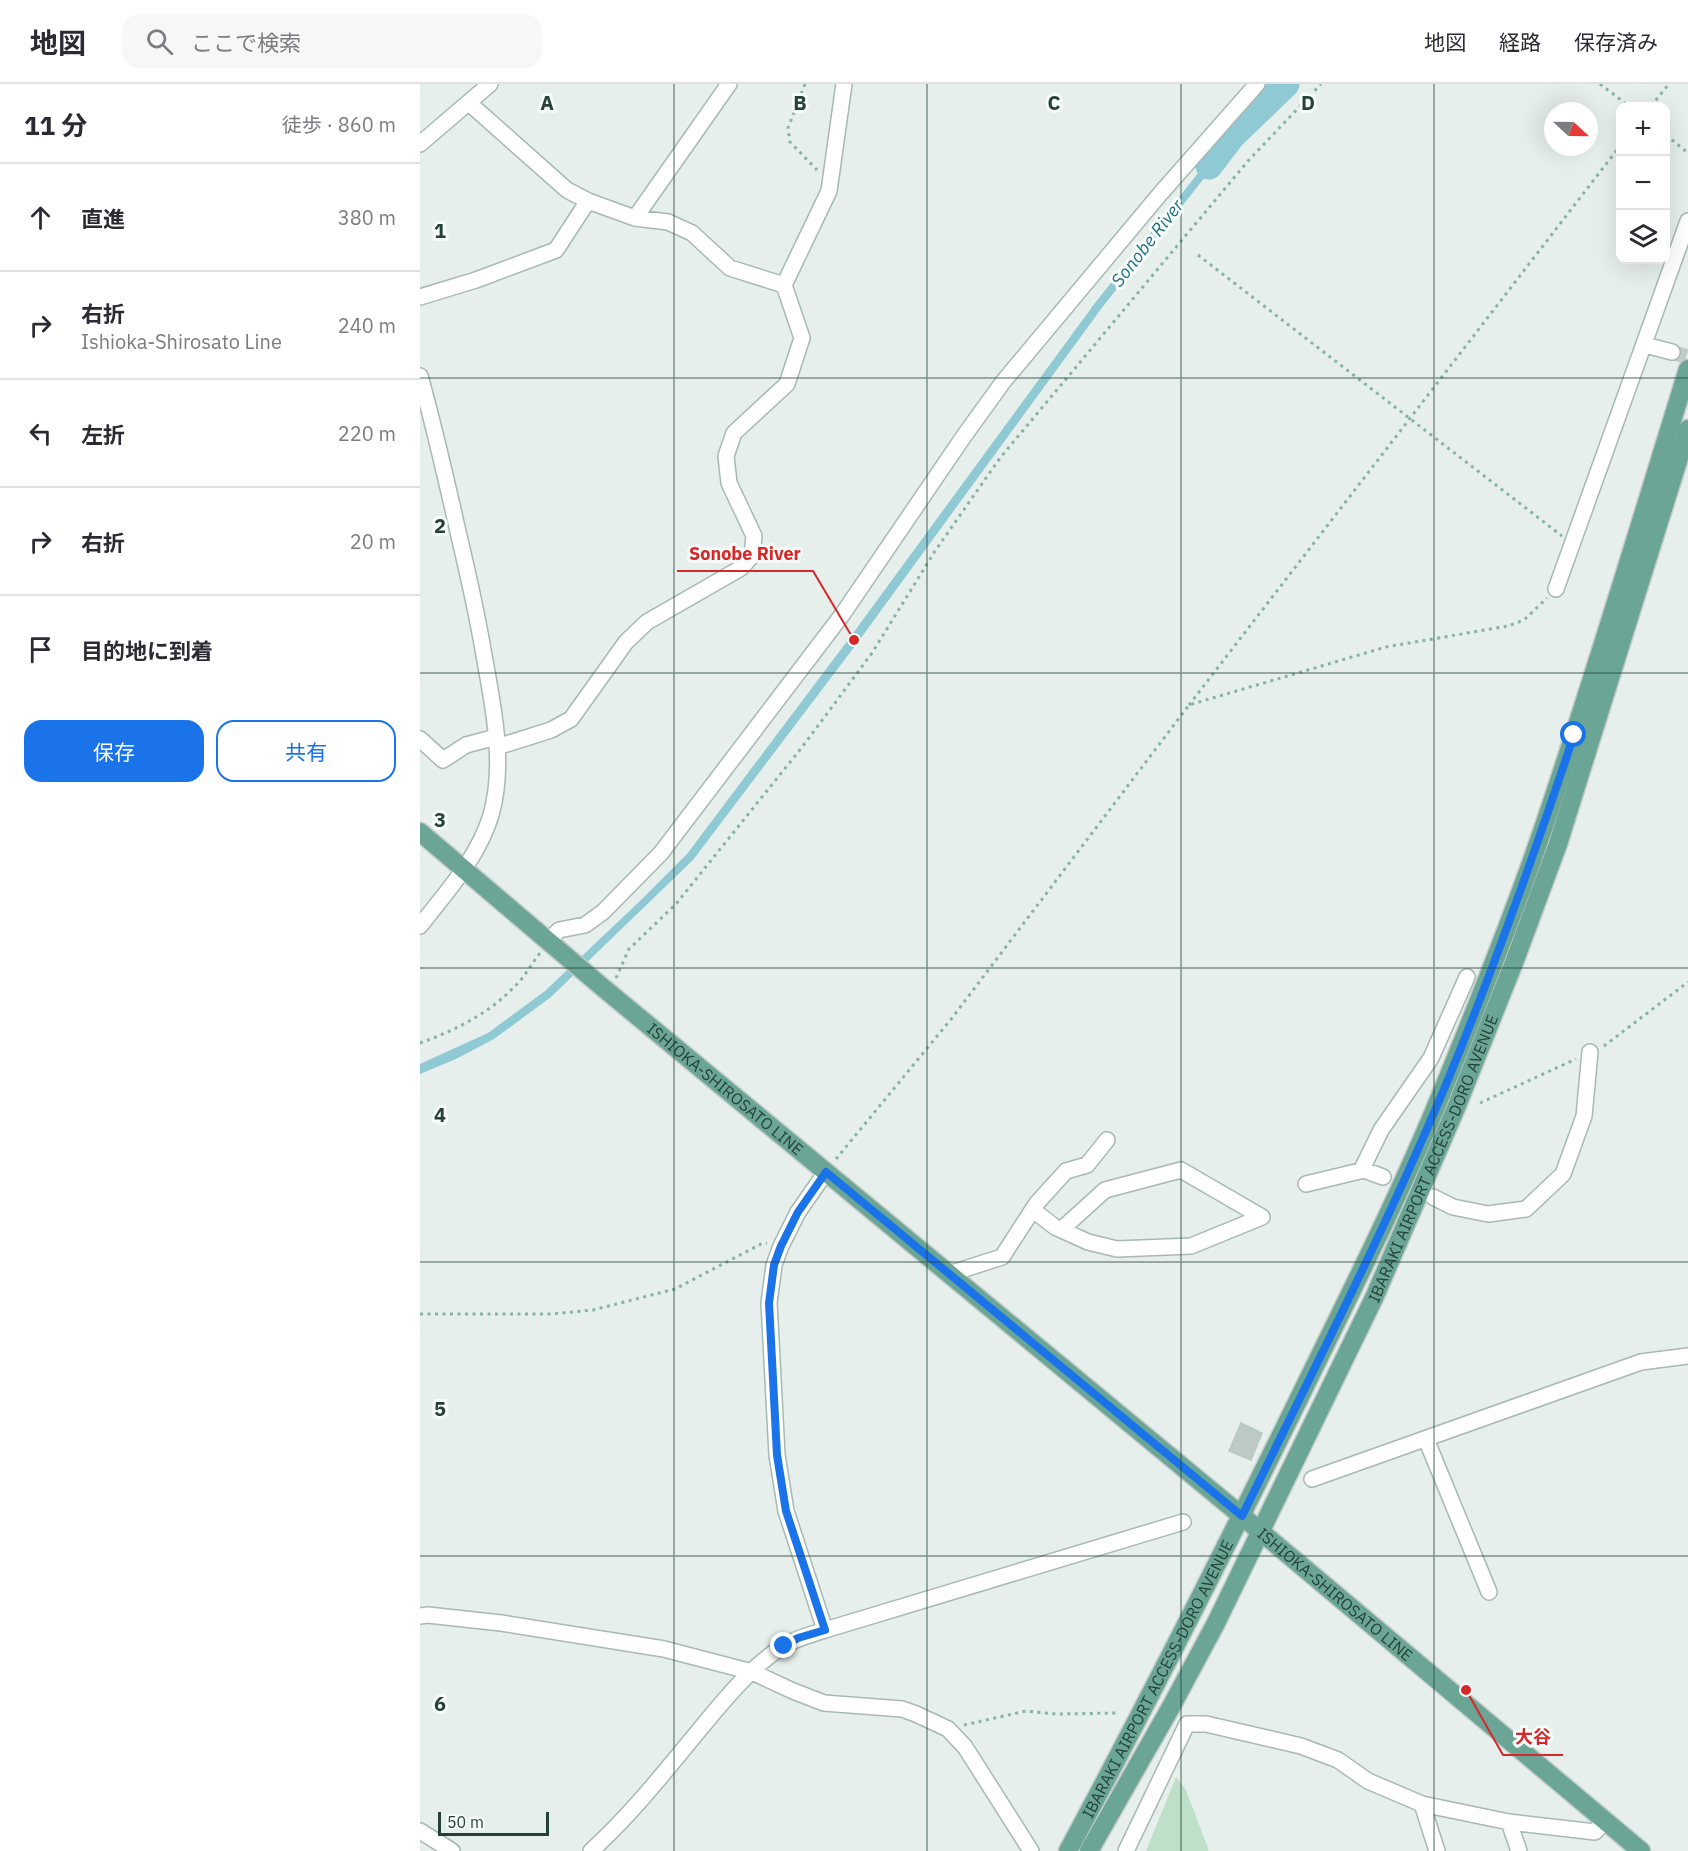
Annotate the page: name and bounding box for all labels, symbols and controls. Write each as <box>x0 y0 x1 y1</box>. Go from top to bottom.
search box <box>122 14 542 68</box>
text: 地図 <box>30 24 86 61</box>
icon: search <box>143 25 176 58</box>
text: ここで検索 <box>191 28 301 57</box>
text: 地図 <box>1424 28 1466 56</box>
text: 経路 <box>1499 28 1541 56</box>
text: 保存済み <box>1574 28 1658 56</box>
text: A <box>540 89 554 116</box>
text: B <box>793 89 807 116</box>
text: C <box>1047 89 1061 116</box>
text: D <box>1301 89 1315 116</box>
north arrow <box>1544 102 1598 156</box>
map controls <box>1616 102 1670 264</box>
button: + <box>1616 102 1670 156</box>
text: 11 分 <box>24 108 87 142</box>
text: 徒歩 · 860 m <box>282 111 396 138</box>
button: − <box>1616 156 1670 210</box>
water label: Sonobe River <box>1106 194 1188 291</box>
icon: ahead <box>24 201 57 234</box>
text: 直進 <box>81 204 125 233</box>
text: 380 m <box>338 204 396 231</box>
button: layers <box>1616 210 1670 264</box>
text: 1 <box>434 217 446 244</box>
text: 右折 <box>81 299 125 328</box>
icon: right <box>24 309 57 342</box>
text: 240 m <box>338 312 396 339</box>
text: Ishioka-Shirosato Line <box>81 328 282 355</box>
icon: left <box>24 417 57 450</box>
text: 左折 <box>81 420 125 449</box>
text: 220 m <box>338 420 396 447</box>
text: 2 <box>434 512 446 539</box>
icon: right <box>24 525 57 558</box>
text: 右折 <box>81 528 125 557</box>
text: 20 m <box>350 528 396 555</box>
callout: Sonobe River <box>677 535 813 571</box>
text: Sonobe River <box>689 542 801 565</box>
icon: arrive <box>24 633 57 666</box>
text: 目的地に到着 <box>81 636 213 665</box>
button: 保存 <box>24 720 204 782</box>
button: 共有 <box>216 720 396 782</box>
route start <box>1560 721 1586 747</box>
text: 3 <box>434 806 446 833</box>
street label: IBARAKI AIRPORT ACCESS-DORO AVENUE <box>1364 1012 1502 1305</box>
street label: ISHIOKA-SHIROSATO LINE <box>643 1018 808 1159</box>
text: 4 <box>434 1101 446 1128</box>
text: 5 <box>434 1395 446 1422</box>
street label: ISHIOKA-SHIROSATO LINE <box>1253 1523 1417 1665</box>
street label: IBARAKI AIRPORT ACCESS-DORO AVENUE <box>1078 1537 1237 1821</box>
route end <box>770 1632 796 1658</box>
text: 6 <box>434 1690 446 1717</box>
callout: 大谷 <box>1503 1719 1563 1755</box>
text: 大谷 <box>1515 1725 1551 1748</box>
scale bar <box>438 1809 549 1836</box>
text: 50 m <box>447 1812 484 1832</box>

